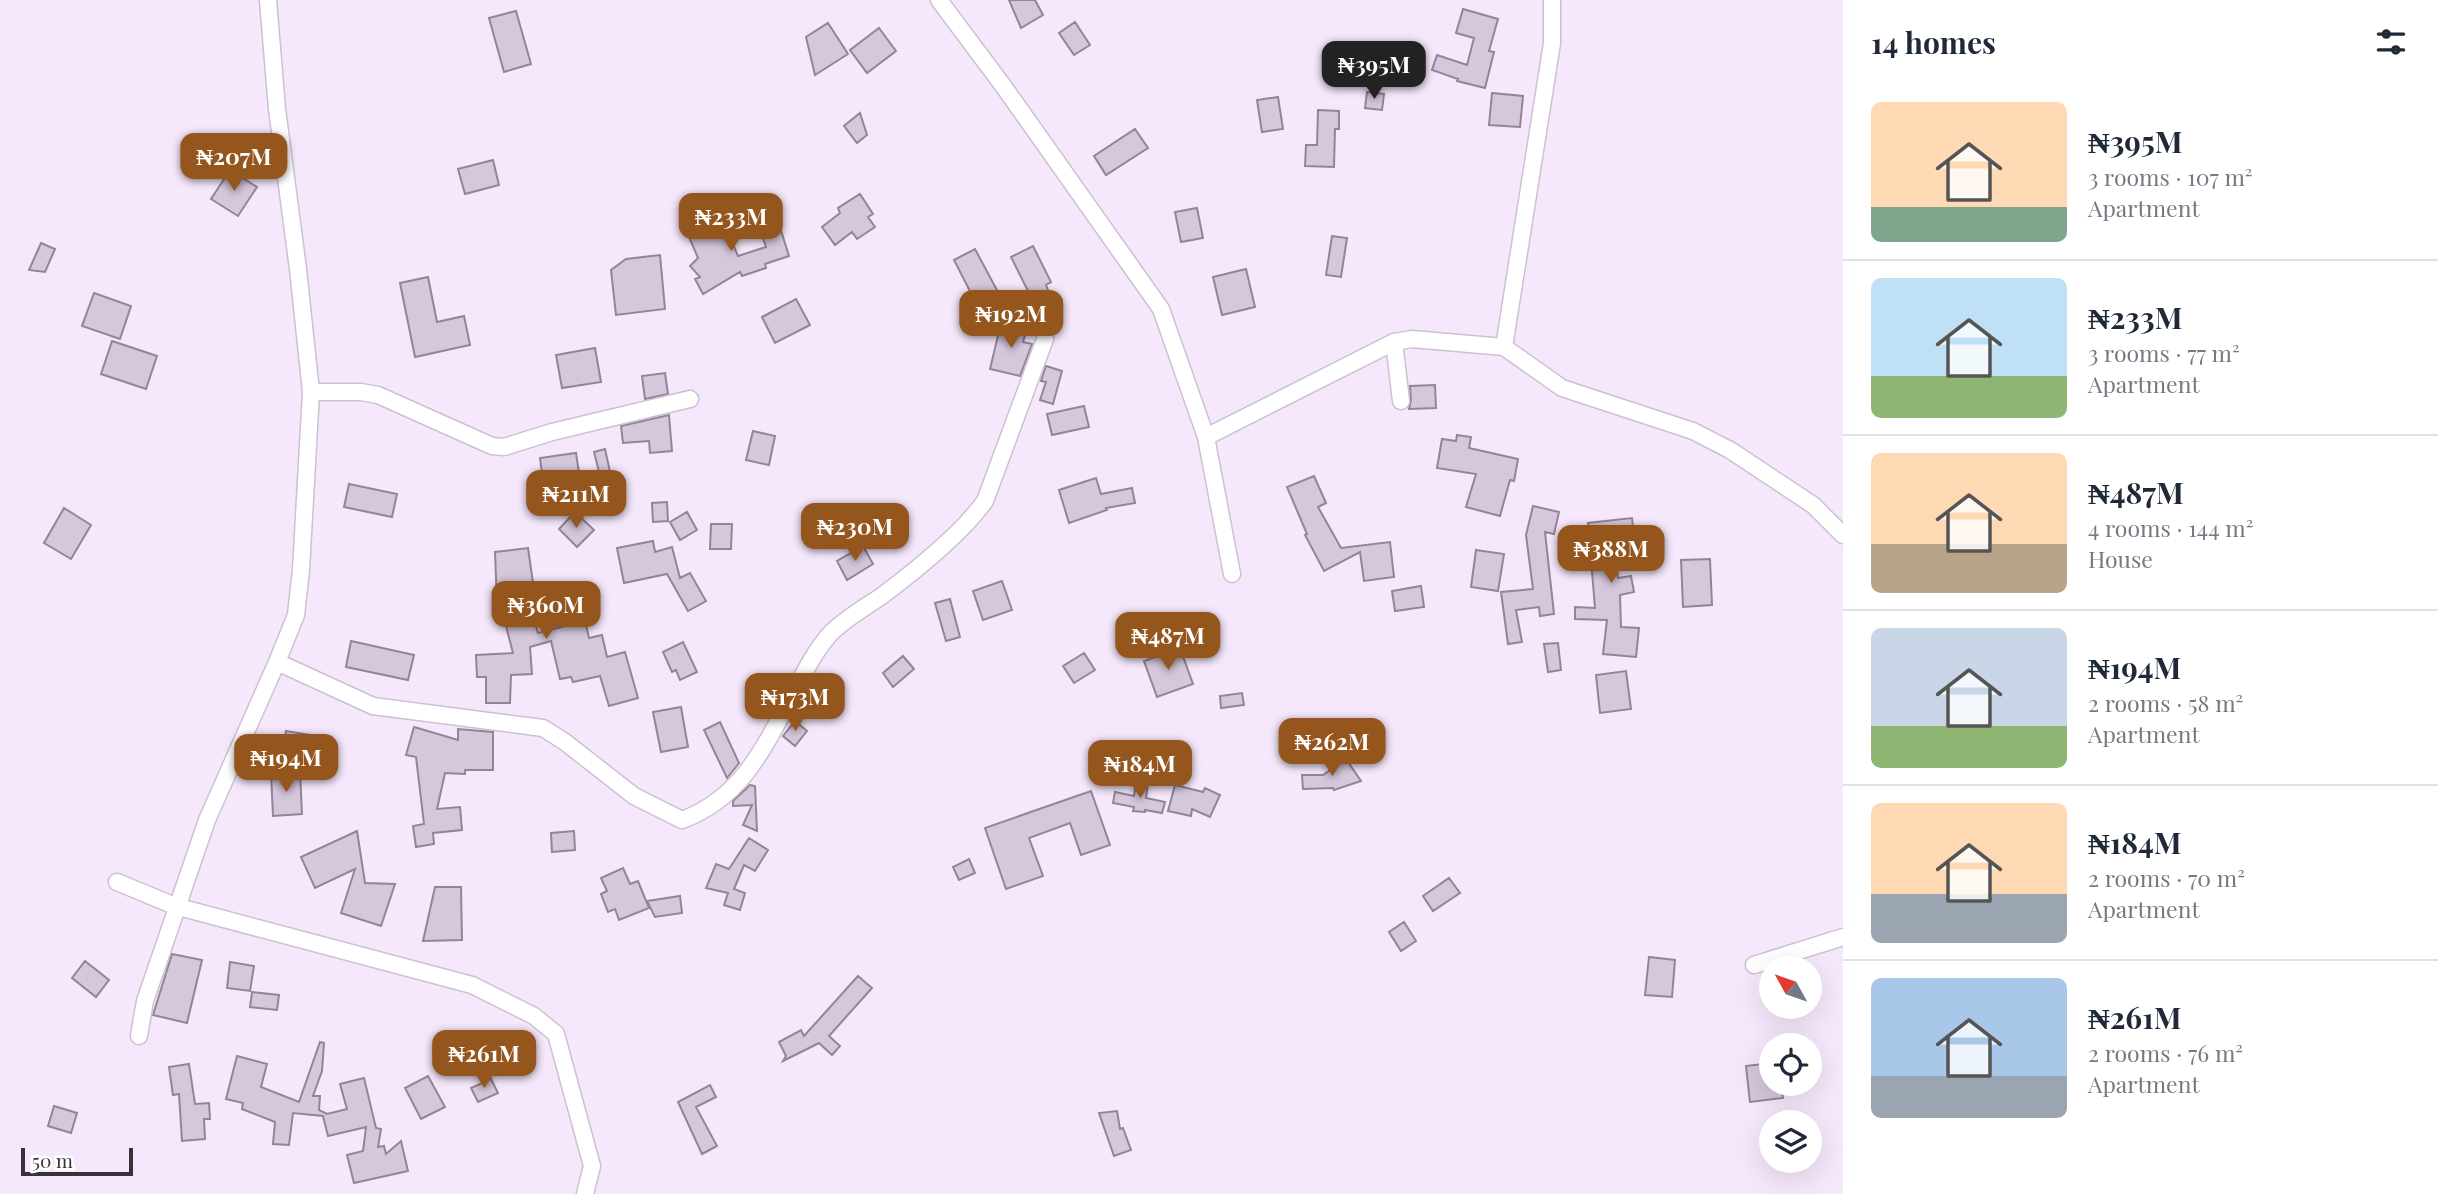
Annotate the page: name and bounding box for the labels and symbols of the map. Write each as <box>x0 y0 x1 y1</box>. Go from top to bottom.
pin: ₦395M <box>1325 42 1423 101</box>
pin: ₦207M <box>185 134 283 193</box>
pin: ₦233M <box>682 194 780 253</box>
pin: ₦192M <box>962 290 1060 350</box>
pin: ₦211M <box>527 470 625 530</box>
pin: ₦230M <box>806 504 904 563</box>
pin: ₦388M <box>1562 526 1660 585</box>
pin: ₦360M <box>497 582 595 641</box>
pin: ₦487M <box>1119 612 1217 672</box>
pin: ₦173M <box>746 674 844 733</box>
pin: ₦262M <box>1283 718 1381 778</box>
pin: ₦194M <box>237 734 335 794</box>
pin: ₦184M <box>1091 740 1189 800</box>
north arrow <box>1759 956 1822 1018</box>
pin: ₦261M <box>435 1030 533 1090</box>
scale bar <box>21 1145 133 1177</box>

